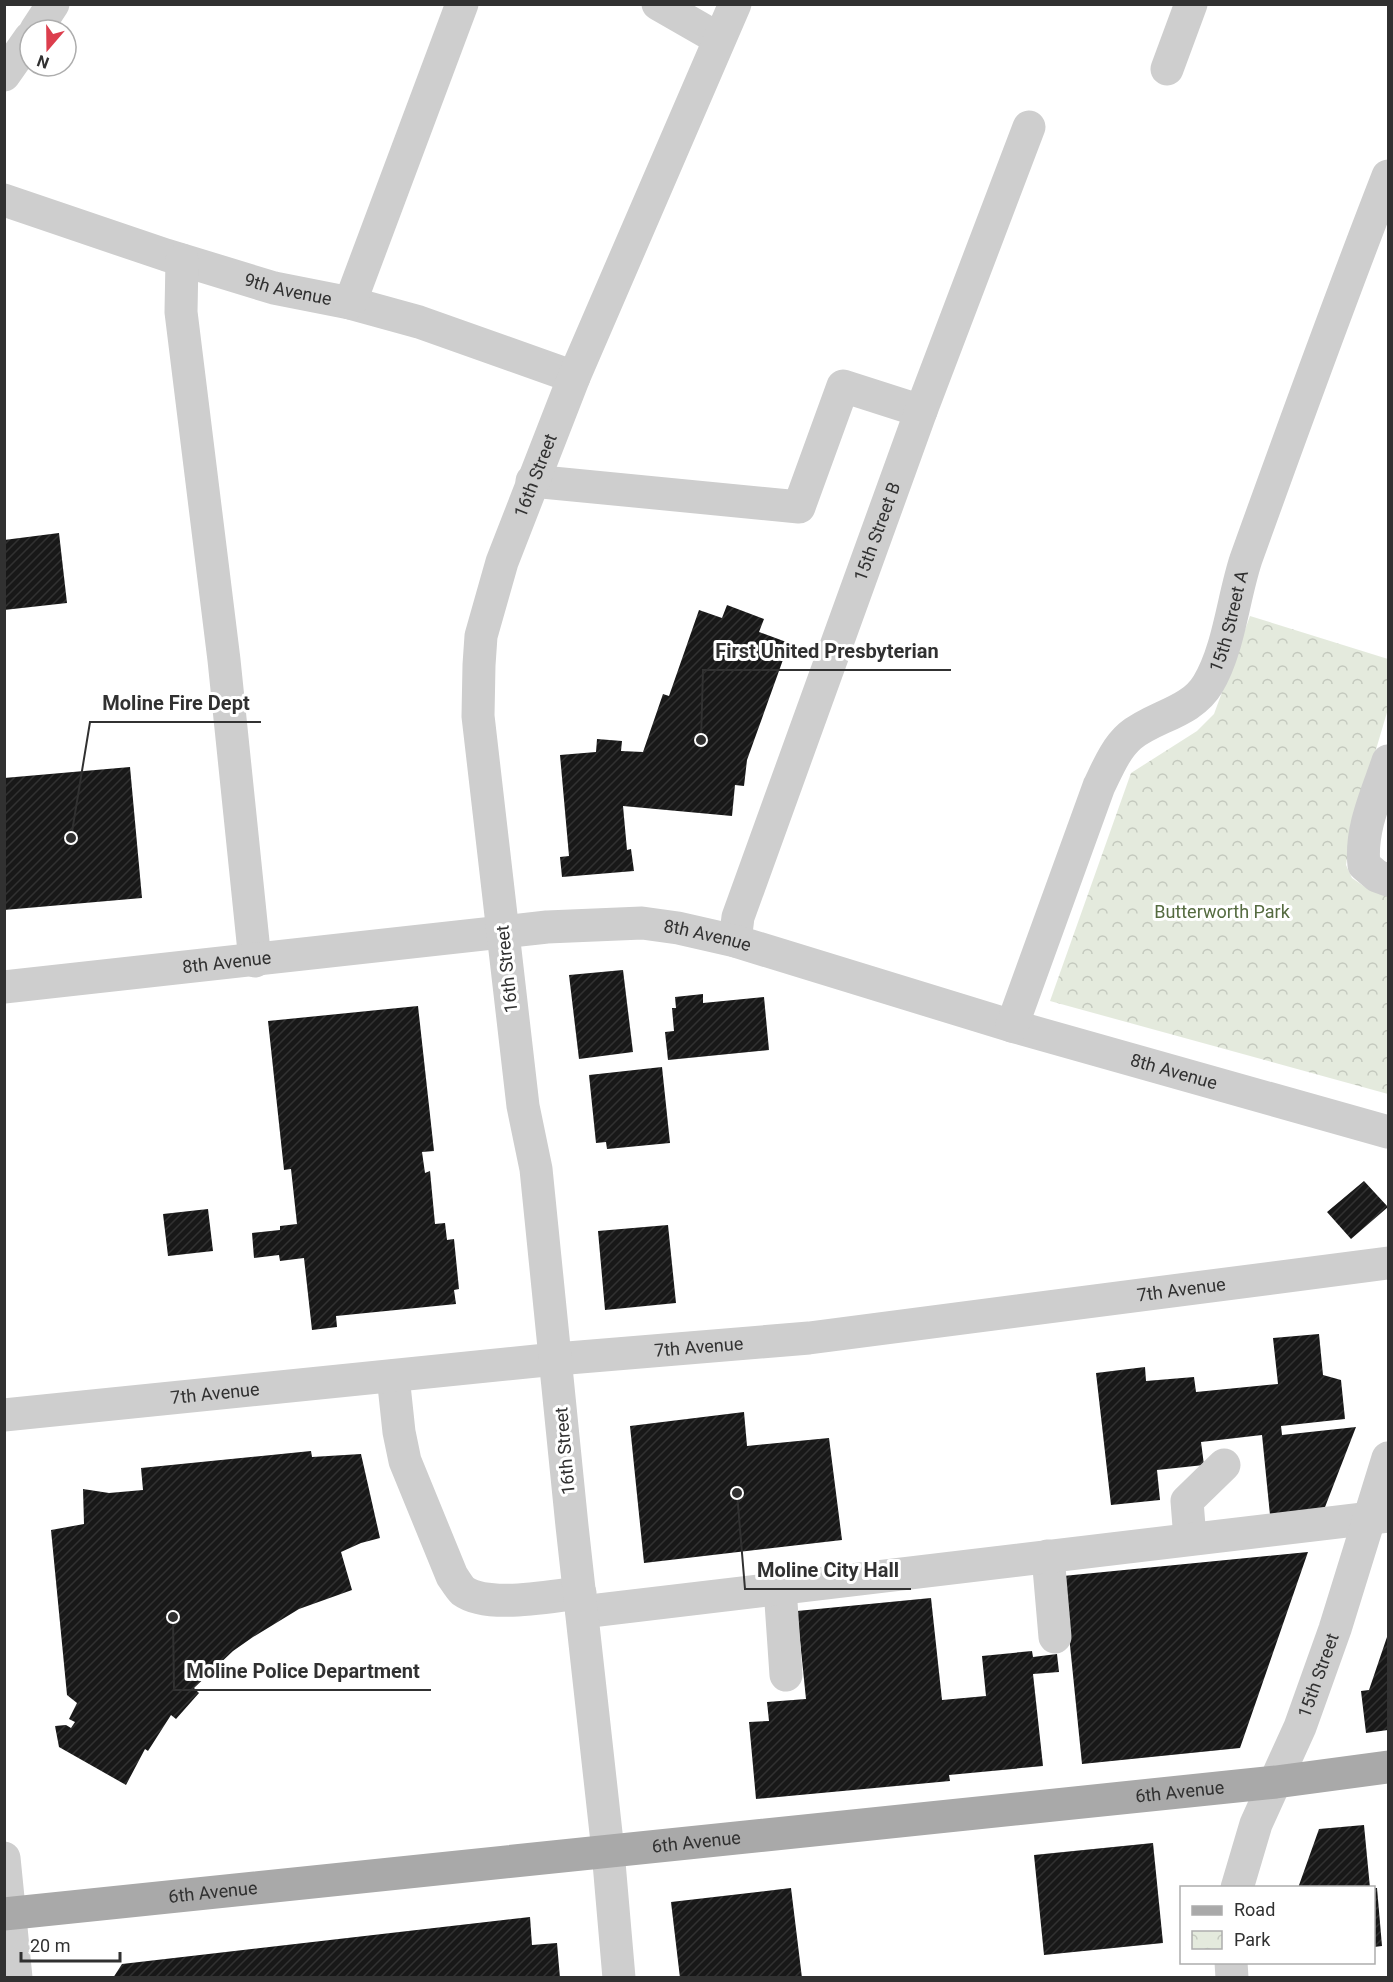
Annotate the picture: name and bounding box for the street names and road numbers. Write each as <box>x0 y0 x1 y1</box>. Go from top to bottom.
street label: 9th Avenue <box>242 269 334 309</box>
street label: 16th Street <box>509 430 561 520</box>
street label: 15th Street B <box>849 479 904 584</box>
street label: 15th Street A <box>1205 568 1252 675</box>
street label: 8th Avenue <box>662 915 754 955</box>
street label: 16th Street <box>491 924 522 1014</box>
street label: 8th Avenue <box>181 947 272 977</box>
street label: 8th Avenue <box>1128 1049 1220 1093</box>
street label: 7th Avenue <box>1135 1273 1227 1305</box>
street label: 7th Avenue <box>653 1333 744 1361</box>
street label: 7th Avenue <box>169 1378 260 1408</box>
street label: 16th Street <box>550 1406 579 1496</box>
street label: 15th Street <box>1293 1630 1343 1720</box>
street label: 6th Avenue <box>1134 1776 1225 1807</box>
street label: 6th Avenue <box>651 1827 742 1857</box>
street label: 6th Avenue <box>167 1877 258 1907</box>

